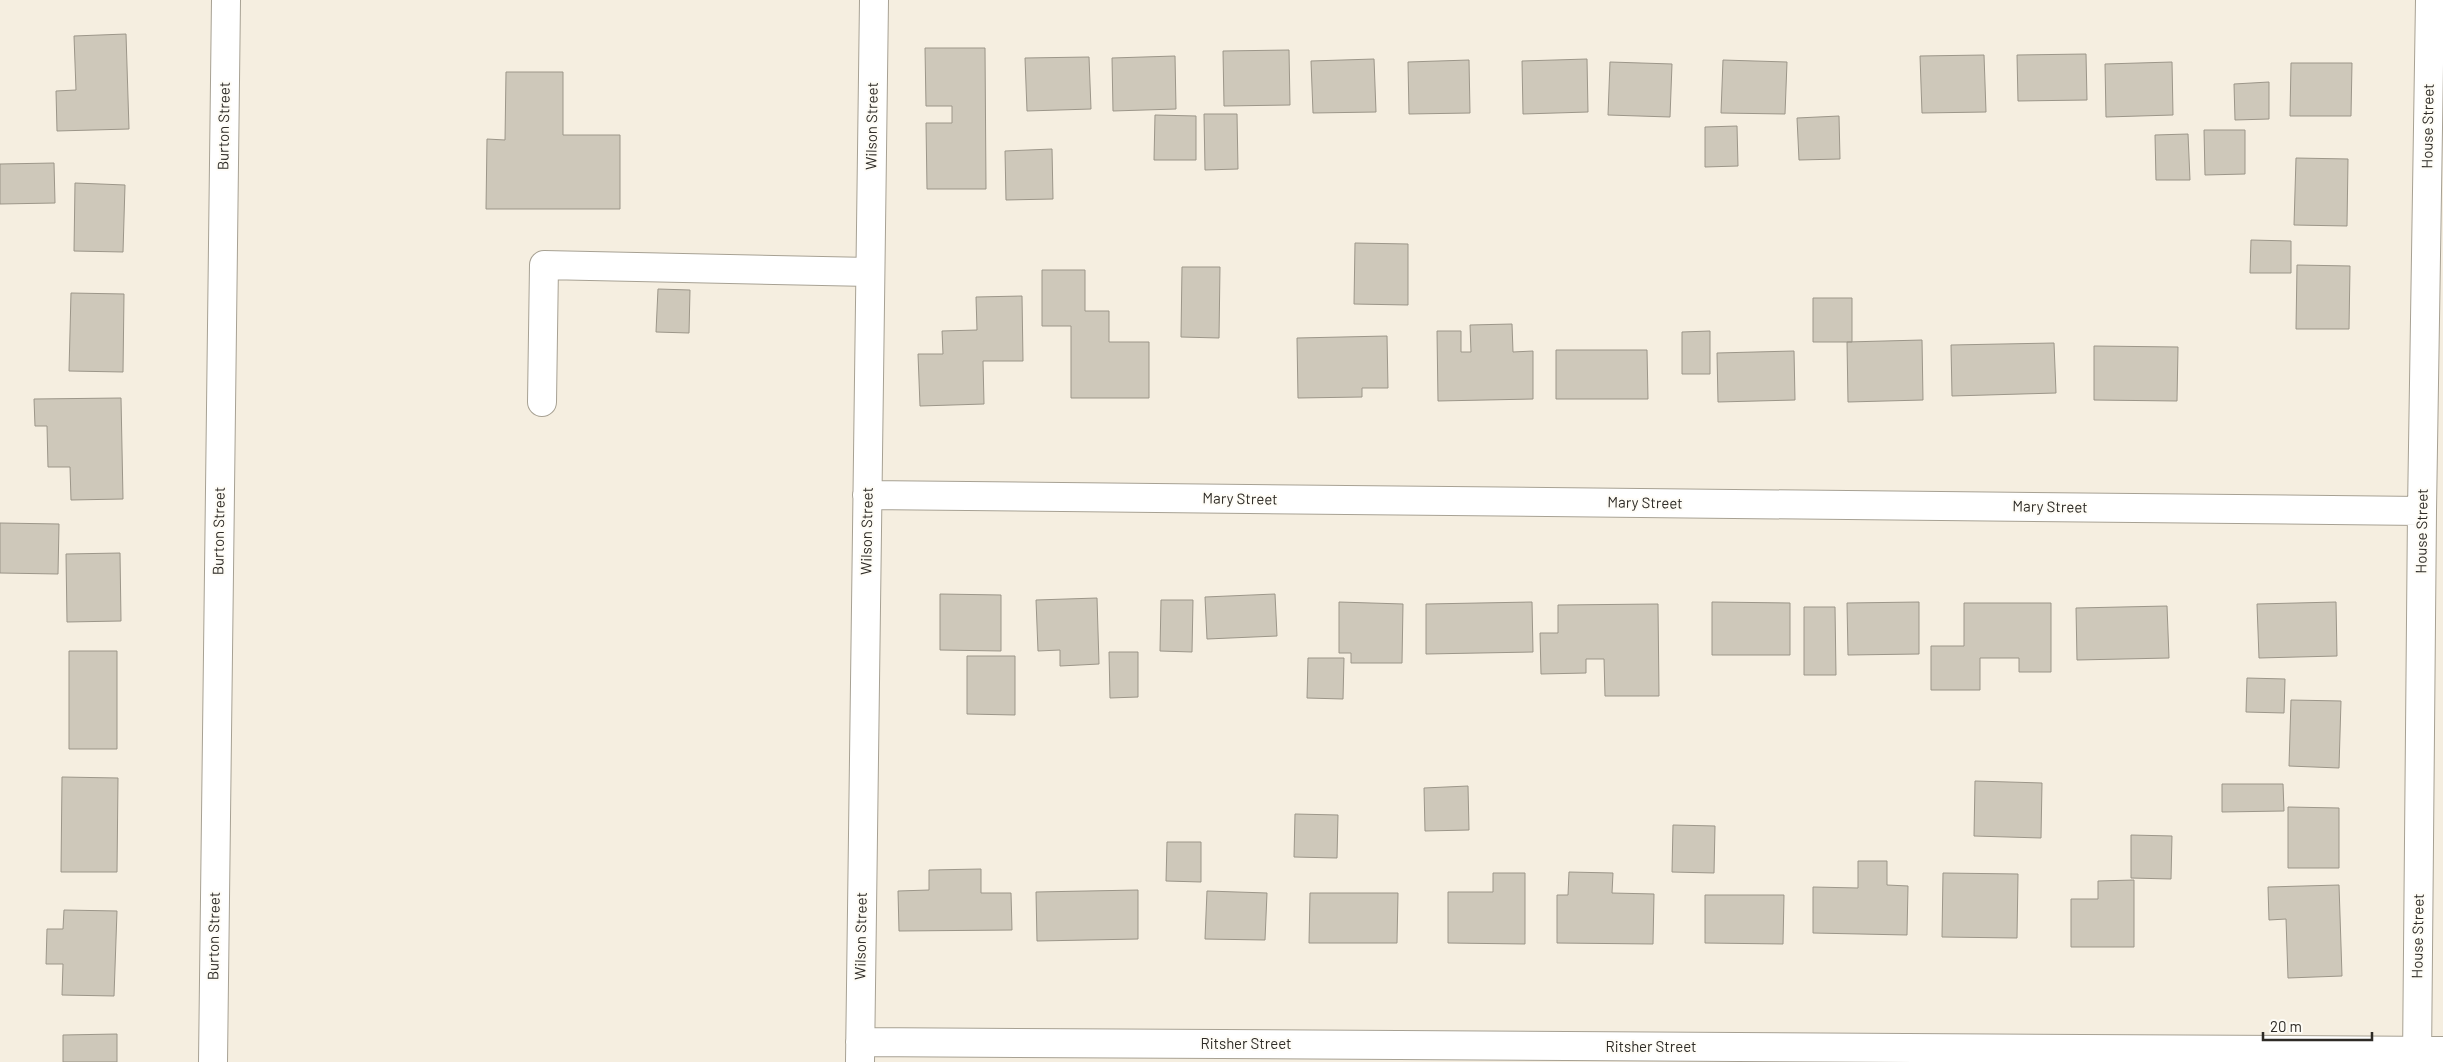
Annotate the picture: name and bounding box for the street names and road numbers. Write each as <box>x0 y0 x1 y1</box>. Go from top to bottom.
street label: Burton Street <box>213 82 233 170</box>
street label: Wilson Street <box>861 82 881 170</box>
street label: House Street <box>2417 83 2437 169</box>
street label: Burton Street <box>208 487 228 575</box>
street label: Wilson Street <box>856 487 876 575</box>
street label: Mary Street <box>1202 488 1278 508</box>
street label: House Street <box>2411 488 2431 574</box>
street label: Mary Street <box>1607 492 1683 512</box>
street label: Mary Street <box>2012 496 2088 516</box>
street label: Burton Street <box>203 892 223 980</box>
street label: Wilson Street <box>850 892 870 980</box>
street label: House Street <box>2407 893 2427 979</box>
street label: Ritsher Street <box>1200 1034 1292 1052</box>
street label: Ritsher Street <box>1605 1037 1697 1055</box>

